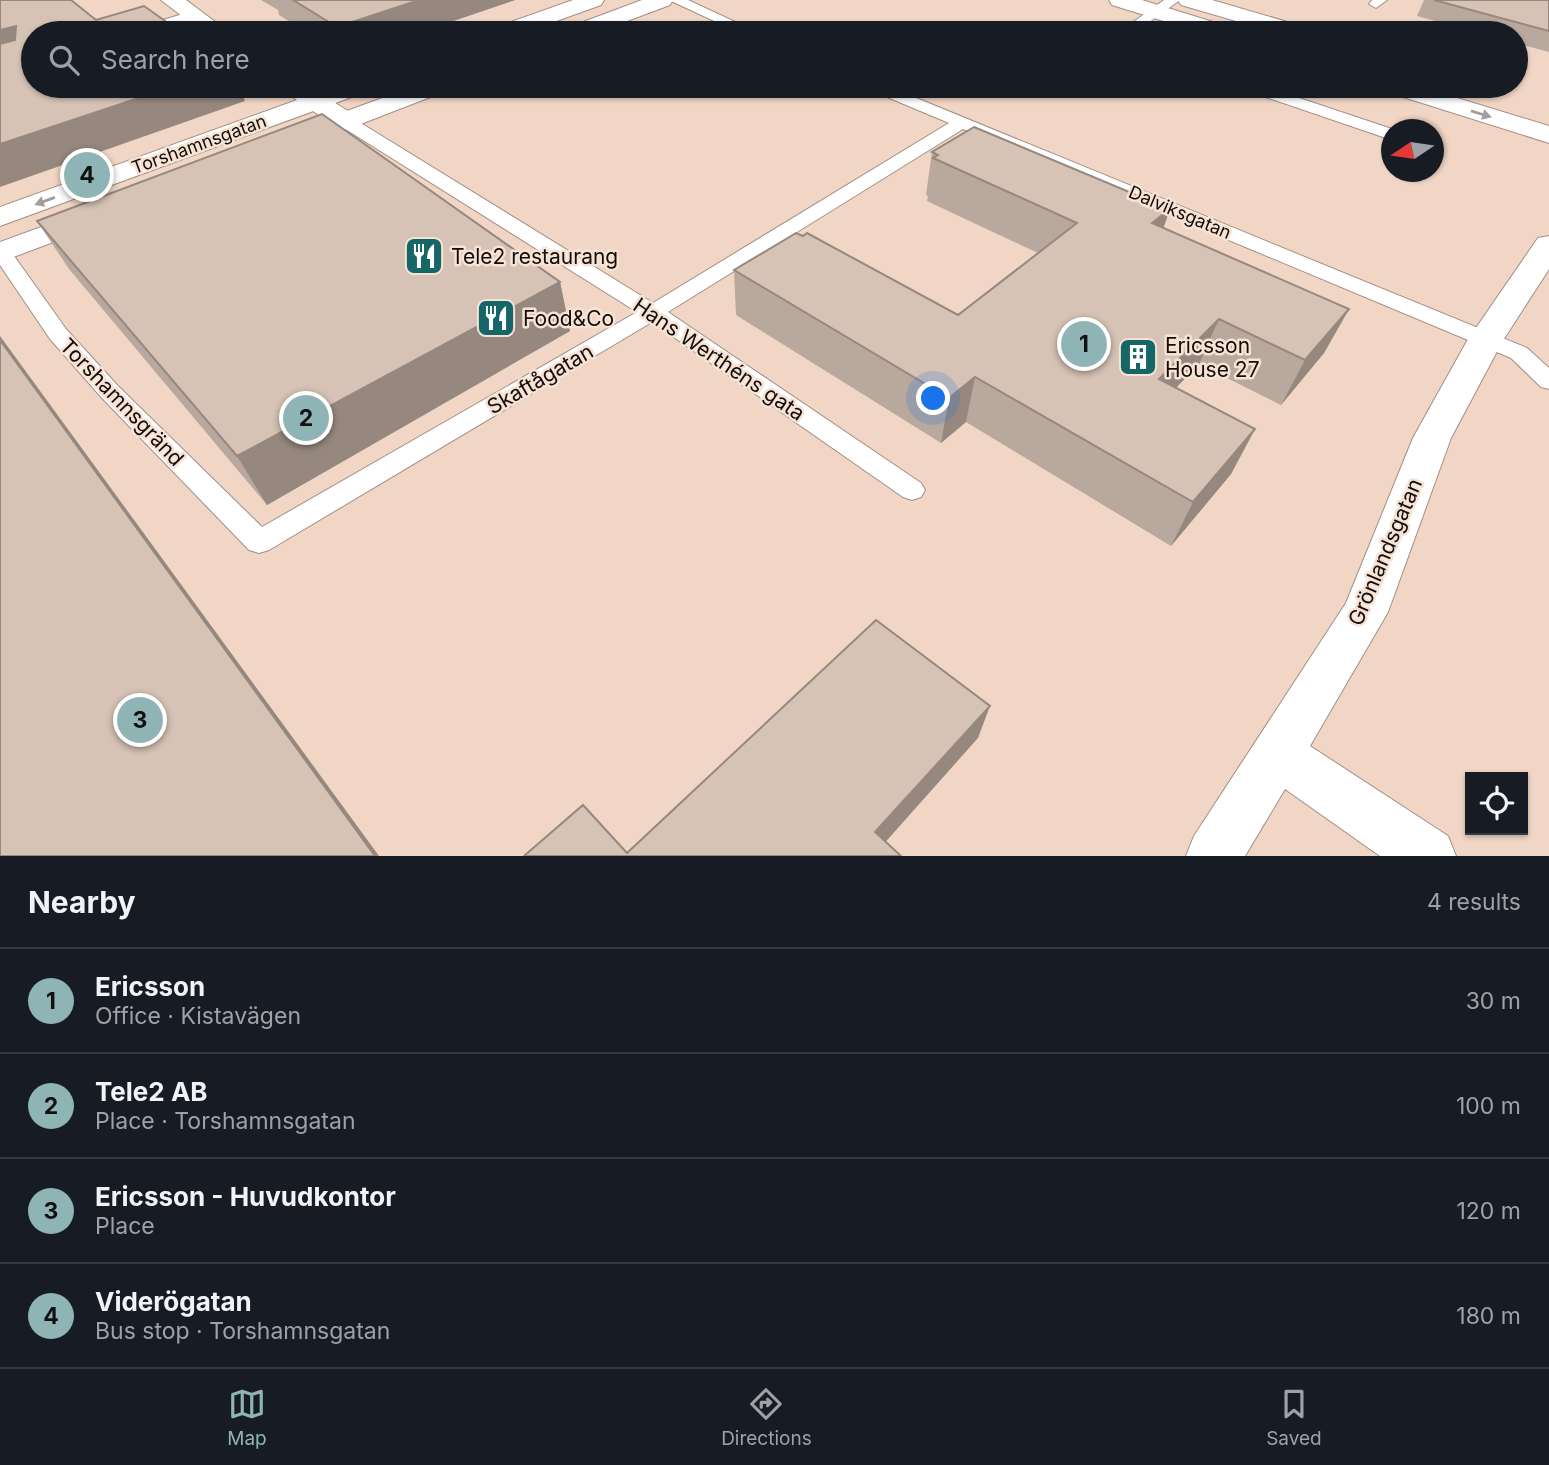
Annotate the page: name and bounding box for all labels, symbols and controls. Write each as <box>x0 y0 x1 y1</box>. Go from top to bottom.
search box <box>21 21 1528 98</box>
icon: search <box>45 41 83 79</box>
text: Search here <box>101 44 250 75</box>
one-way arrow <box>1471 109 1492 119</box>
street label: Torshamnsgatan <box>129 110 269 178</box>
north arrow <box>1381 119 1444 182</box>
pin: 4 <box>64 149 110 201</box>
street label: Dalviksgatan <box>1126 181 1234 243</box>
one-way arrow <box>34 196 55 207</box>
restaurant icon: Tele2 restaurang <box>403 235 445 277</box>
place label: Tele2 restaurang <box>451 244 618 269</box>
street label: Hans Werthéns gata <box>629 292 809 426</box>
restaurant icon: Food&Co <box>475 297 517 339</box>
place label: Food&Co <box>523 306 614 331</box>
pin: 1 <box>1061 318 1107 370</box>
street label: Torshamnsgränd <box>55 333 189 471</box>
place label: Ericsson House 27 <box>1165 333 1260 382</box>
building icon: Ericsson House 27 <box>1117 336 1159 378</box>
street label: Skaftågatan <box>482 339 598 419</box>
your location <box>916 381 950 415</box>
pin: 2 <box>283 392 329 444</box>
street label: Grönlandsgatan <box>1343 475 1427 629</box>
pin: 3 <box>117 694 163 746</box>
map controls <box>1465 772 1528 835</box>
button: locate <box>1465 772 1528 835</box>
text: Nearby <box>28 884 136 920</box>
text: 4 results <box>1427 888 1521 916</box>
text: Ericsson <box>95 971 205 1002</box>
text: 1 <box>46 987 56 1015</box>
text: 30 m <box>1466 987 1521 1015</box>
text: Office · Kistavägen <box>95 1002 301 1030</box>
text: Tele2 AB <box>95 1076 208 1107</box>
text: 2 <box>44 1092 58 1120</box>
text: 100 m <box>1456 1092 1521 1120</box>
text: Place · Torshamnsgatan <box>95 1107 355 1135</box>
text: Ericsson - Huvudkontor <box>95 1181 396 1212</box>
text: 3 <box>44 1197 58 1225</box>
text: 120 m <box>1456 1197 1521 1225</box>
text: Place <box>95 1212 155 1240</box>
text: Viderögatan <box>95 1286 252 1317</box>
text: 4 <box>43 1302 59 1330</box>
text: 180 m <box>1456 1302 1521 1330</box>
text: Bus stop · Torshamnsgatan <box>95 1317 390 1345</box>
tab: Map <box>227 1385 267 1450</box>
tab: Directions <box>721 1385 812 1450</box>
tab: Saved <box>1266 1385 1322 1450</box>

